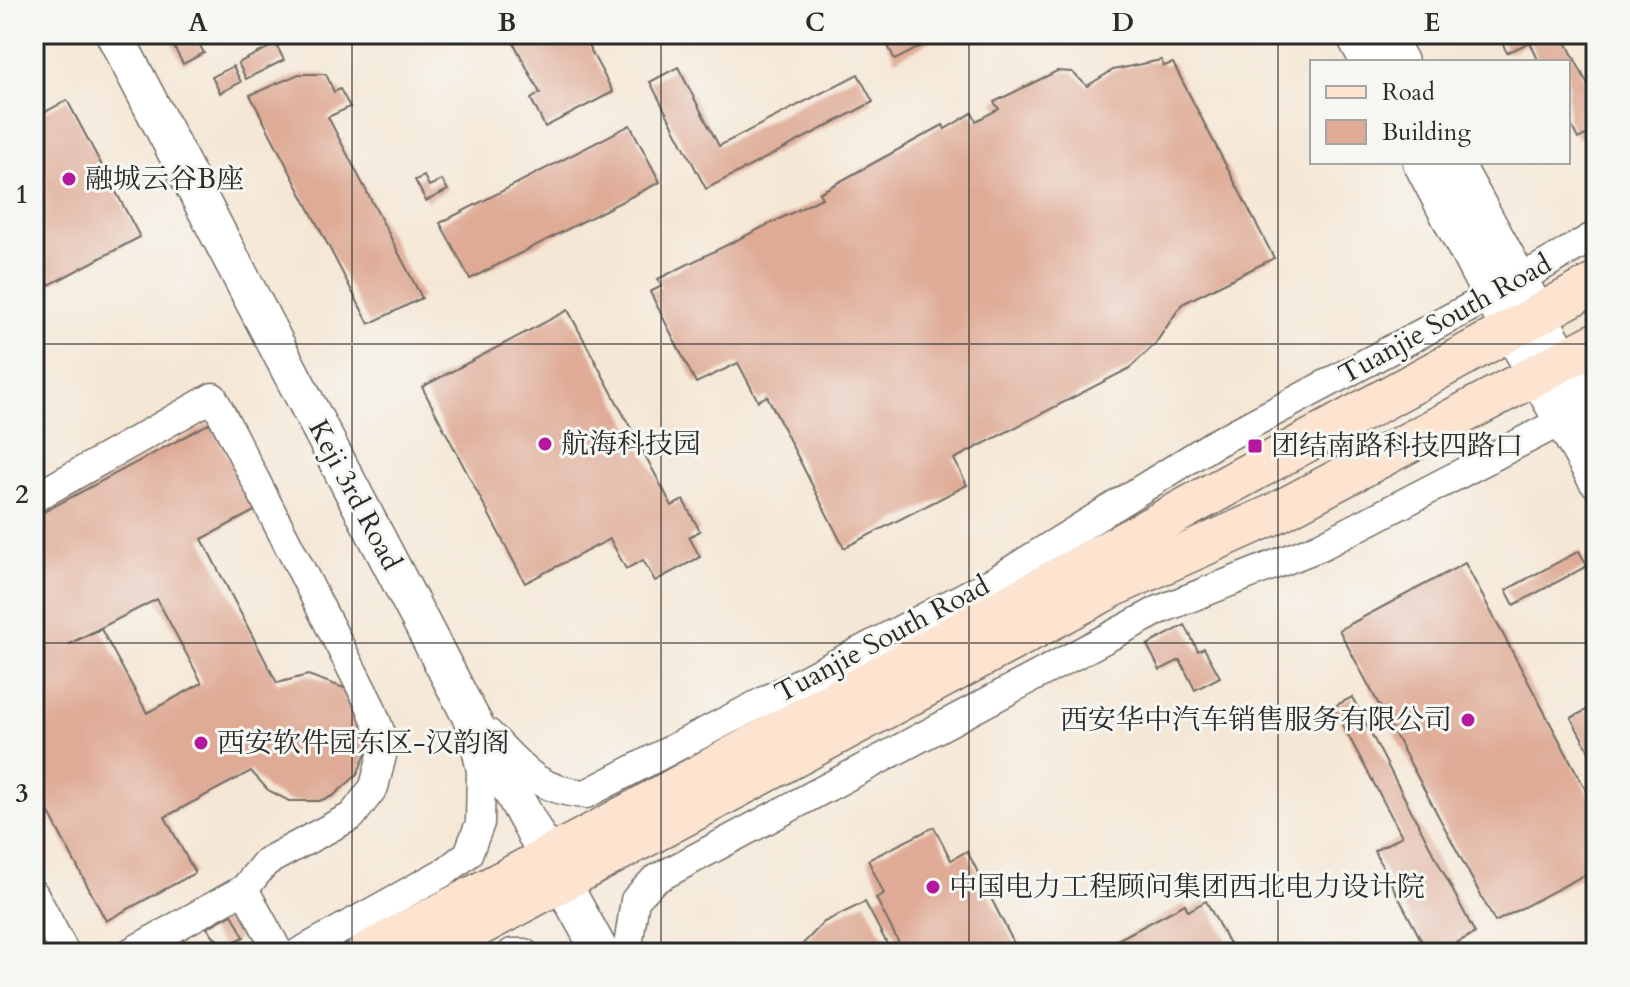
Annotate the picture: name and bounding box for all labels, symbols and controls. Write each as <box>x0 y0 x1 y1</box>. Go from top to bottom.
text: A <box>188 5 208 40</box>
text: B <box>498 5 516 40</box>
text: C <box>805 5 825 40</box>
text: D <box>1112 5 1134 40</box>
text: E <box>1424 5 1440 40</box>
legend <box>1310 60 1570 164</box>
text: Road <box>1382 76 1435 109</box>
text: Building <box>1382 116 1472 149</box>
place label: 融城云谷B座 <box>85 160 244 198</box>
marker: 融城云谷B座 <box>60 170 78 188</box>
text: 1 <box>15 177 29 212</box>
street label: Tuanjie South Road <box>1332 245 1558 393</box>
street label: Keji 3rd Road <box>299 413 411 577</box>
place label: 航海科技园 <box>561 425 701 463</box>
place label: 团结南路科技四路口 <box>1271 427 1523 465</box>
marker: 航海科技园 <box>536 435 554 453</box>
marker: 团结南路科技四路口 <box>1246 437 1264 455</box>
text: 2 <box>15 477 29 512</box>
street label: Tuanjie South Road <box>768 566 996 712</box>
place label: 西安华中汽车销售服务有限公司 <box>1060 701 1452 739</box>
marker: 西安华中汽车销售服务有限公司 <box>1459 711 1477 729</box>
place label: 西安软件园东区-汉韵阁 <box>217 724 509 762</box>
marker: 西安软件园东区-汉韵阁 <box>192 734 210 752</box>
text: 3 <box>15 776 29 811</box>
place label: 中国电力工程顾问集团西北电力设计院 <box>949 868 1425 906</box>
marker: 中国电力工程顾问集团西北电力设计院 <box>924 878 942 896</box>

